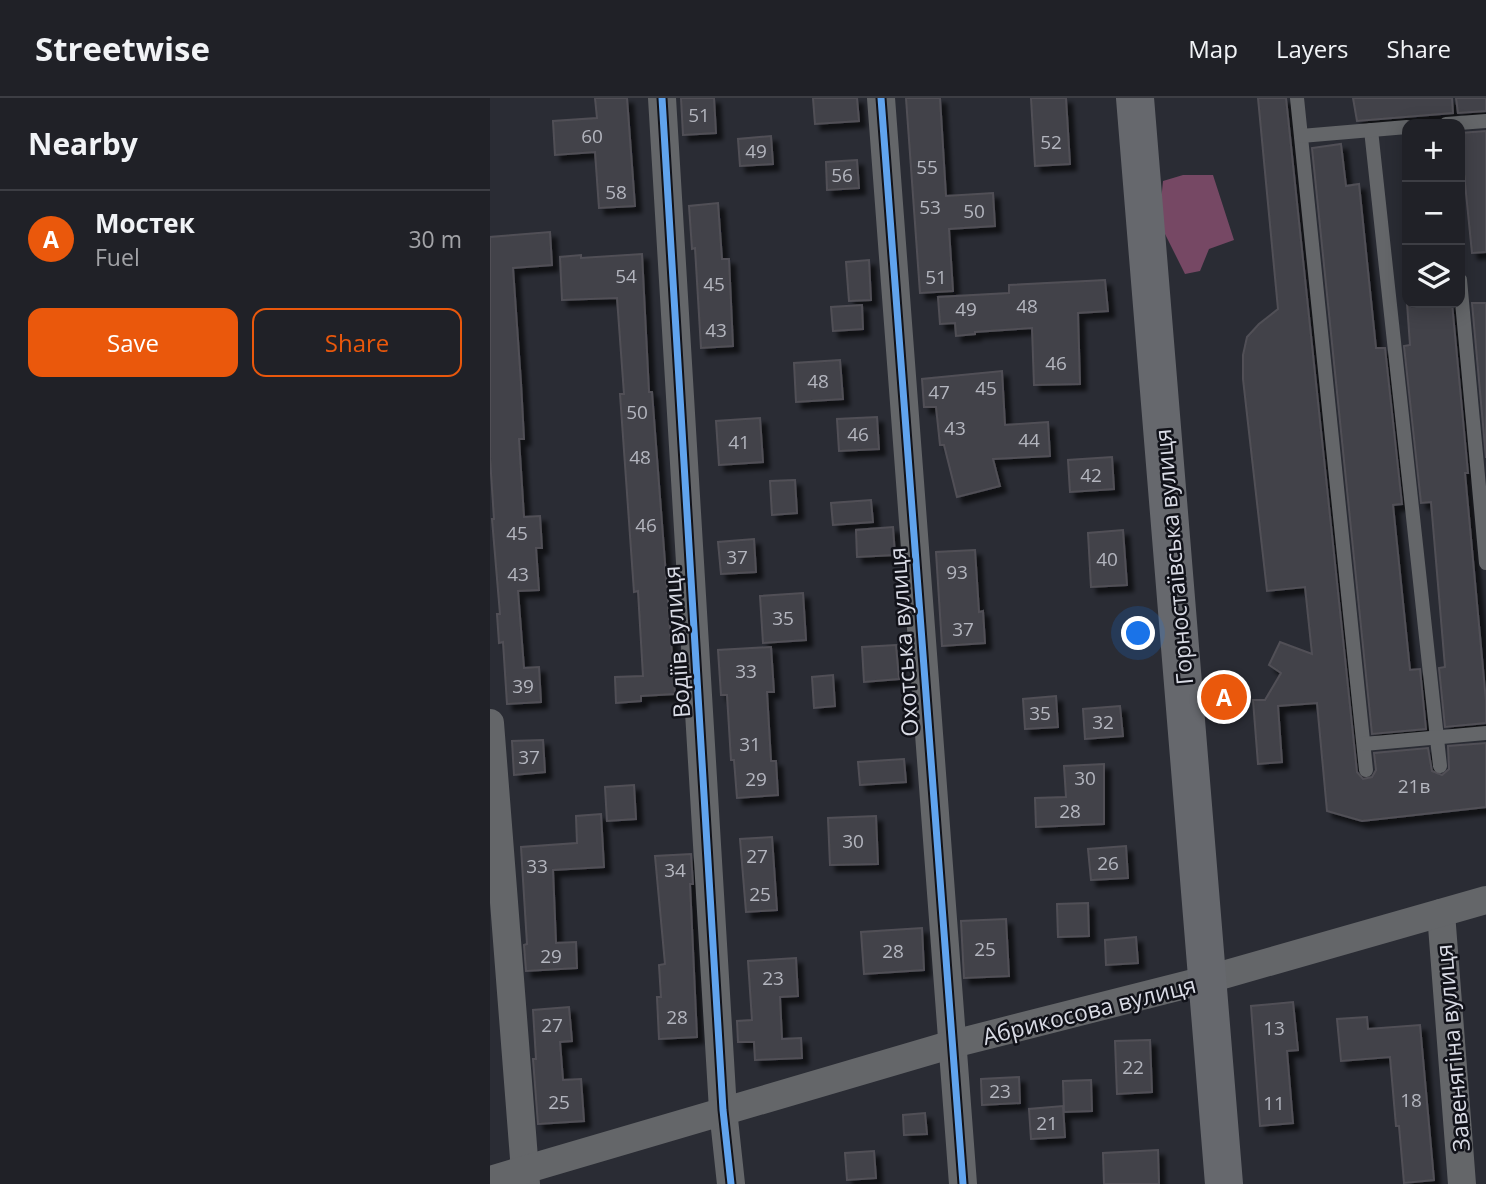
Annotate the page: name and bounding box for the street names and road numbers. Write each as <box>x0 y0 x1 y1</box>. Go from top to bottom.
street label: Горностаївська вулиця <box>1146 428 1200 686</box>
street label: Охотська вулиця <box>880 546 926 738</box>
street label: Водіїв вулиця <box>655 565 697 719</box>
street label: Завенягіна вулиця <box>1427 943 1477 1153</box>
street label: Абрикосова вулиця <box>979 968 1199 1052</box>

